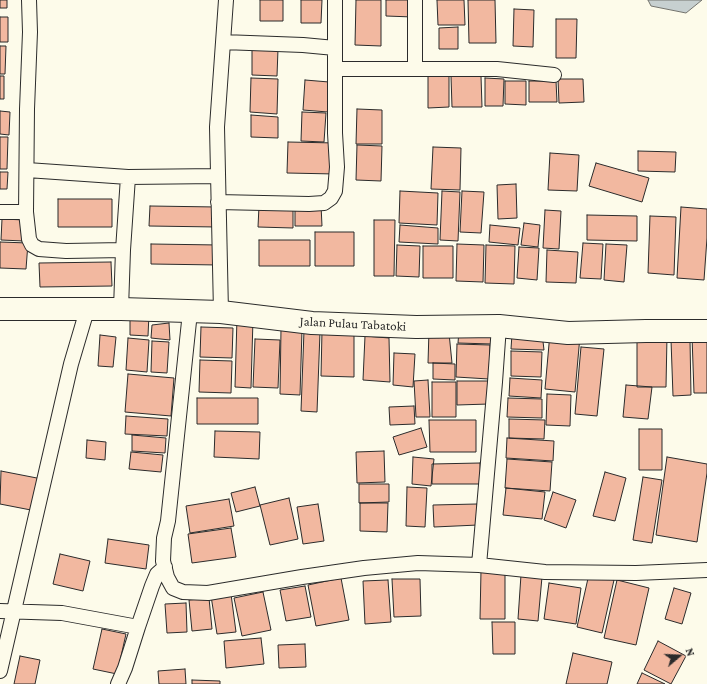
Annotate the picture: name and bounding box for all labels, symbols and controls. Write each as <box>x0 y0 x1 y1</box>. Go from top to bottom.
street label: Jalan Pulau Tabatoki <box>299 313 407 335</box>
north arrow <box>659 636 699 676</box>
text: N <box>683 647 697 658</box>

